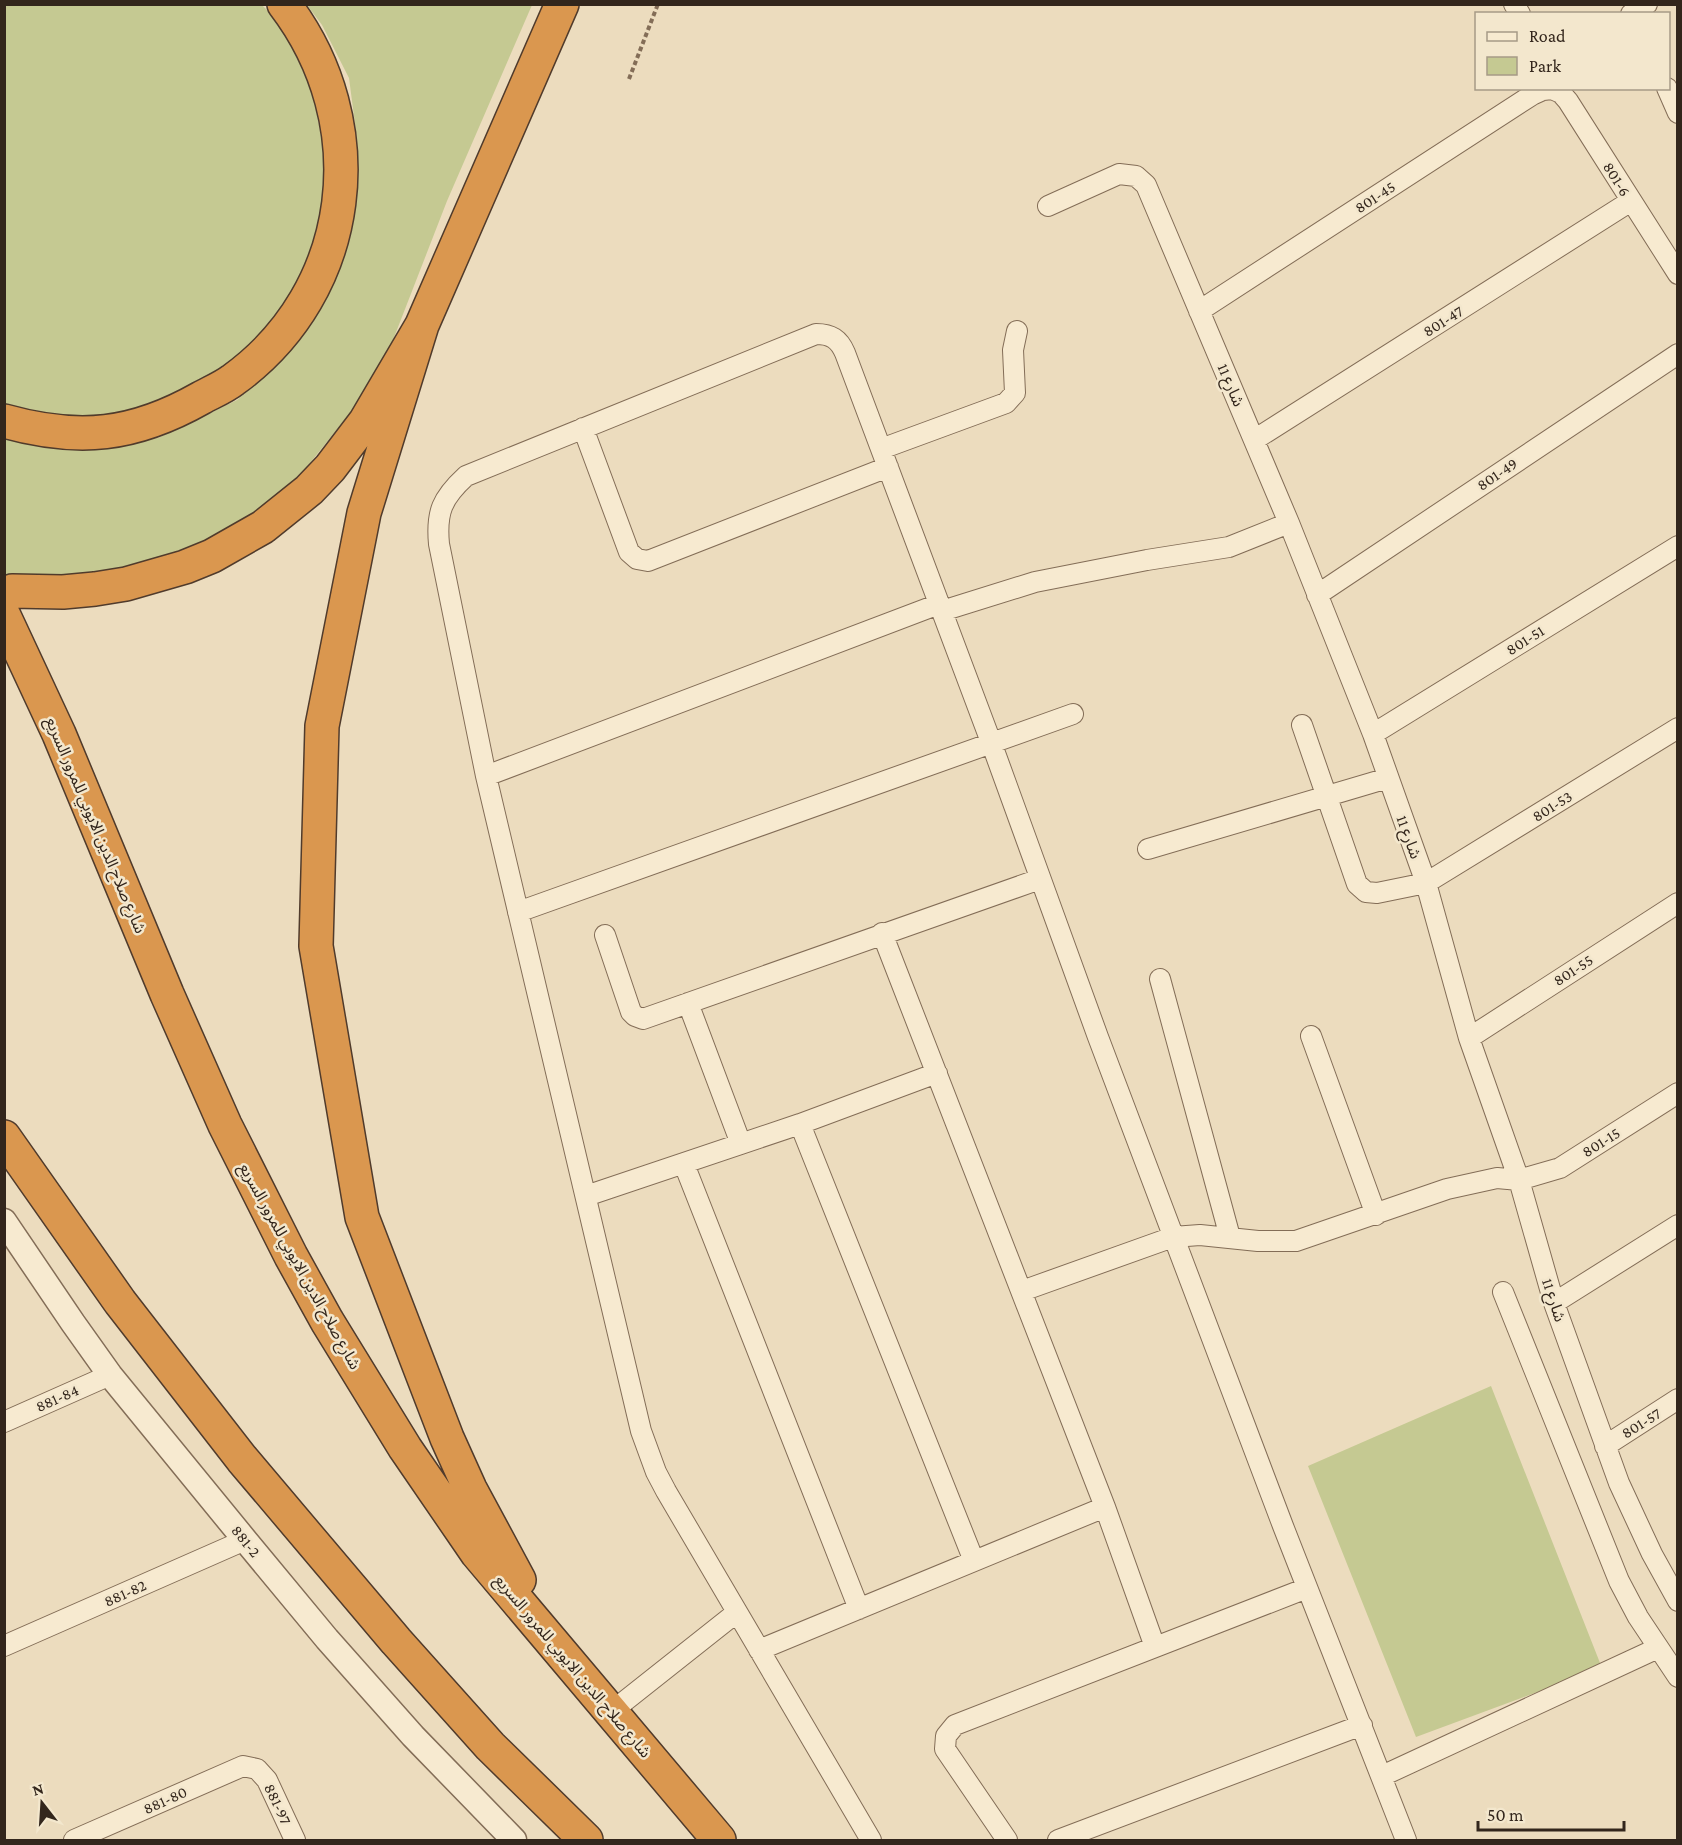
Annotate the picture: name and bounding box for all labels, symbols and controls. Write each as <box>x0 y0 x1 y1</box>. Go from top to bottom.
legend <box>1475 12 1670 90</box>
text: Road <box>1529 26 1566 46</box>
text: Park <box>1529 56 1561 76</box>
street label: 801-6 <box>1600 159 1634 199</box>
street label: 801-45 <box>1352 178 1398 216</box>
street label: 801-47 <box>1420 302 1467 340</box>
street label: شارع 11 <box>1211 361 1248 411</box>
street label: 801-49 <box>1474 454 1520 494</box>
street label: 801-51 <box>1503 622 1547 658</box>
street label: شارع صلاح الدين الايوبي للمرور السريع <box>39 714 149 937</box>
street label: 801-53 <box>1529 787 1575 825</box>
street label: شارع 11 <box>1390 813 1425 862</box>
street label: 801-55 <box>1550 951 1596 989</box>
street label: 801-15 <box>1579 1124 1623 1160</box>
street label: شارع صلاح الدين الايوبي للمرور السريع <box>233 1160 364 1374</box>
street label: شارع 11 <box>1535 1276 1569 1325</box>
street label: 881-84 <box>33 1381 81 1415</box>
street label: 801-57 <box>1618 1404 1664 1442</box>
street label: 881-2 <box>228 1522 264 1561</box>
street label: شارع صلاح الدين الايوبي للمرور السريع <box>488 1571 654 1763</box>
street label: 881-82 <box>101 1576 149 1610</box>
north arrow <box>12 1773 72 1833</box>
text: N <box>30 1779 46 1799</box>
street label: 881-97 <box>261 1781 295 1828</box>
street label: 881-80 <box>141 1783 189 1817</box>
scale bar <box>1478 1794 1624 1832</box>
text: 50 m <box>1487 1805 1524 1825</box>

